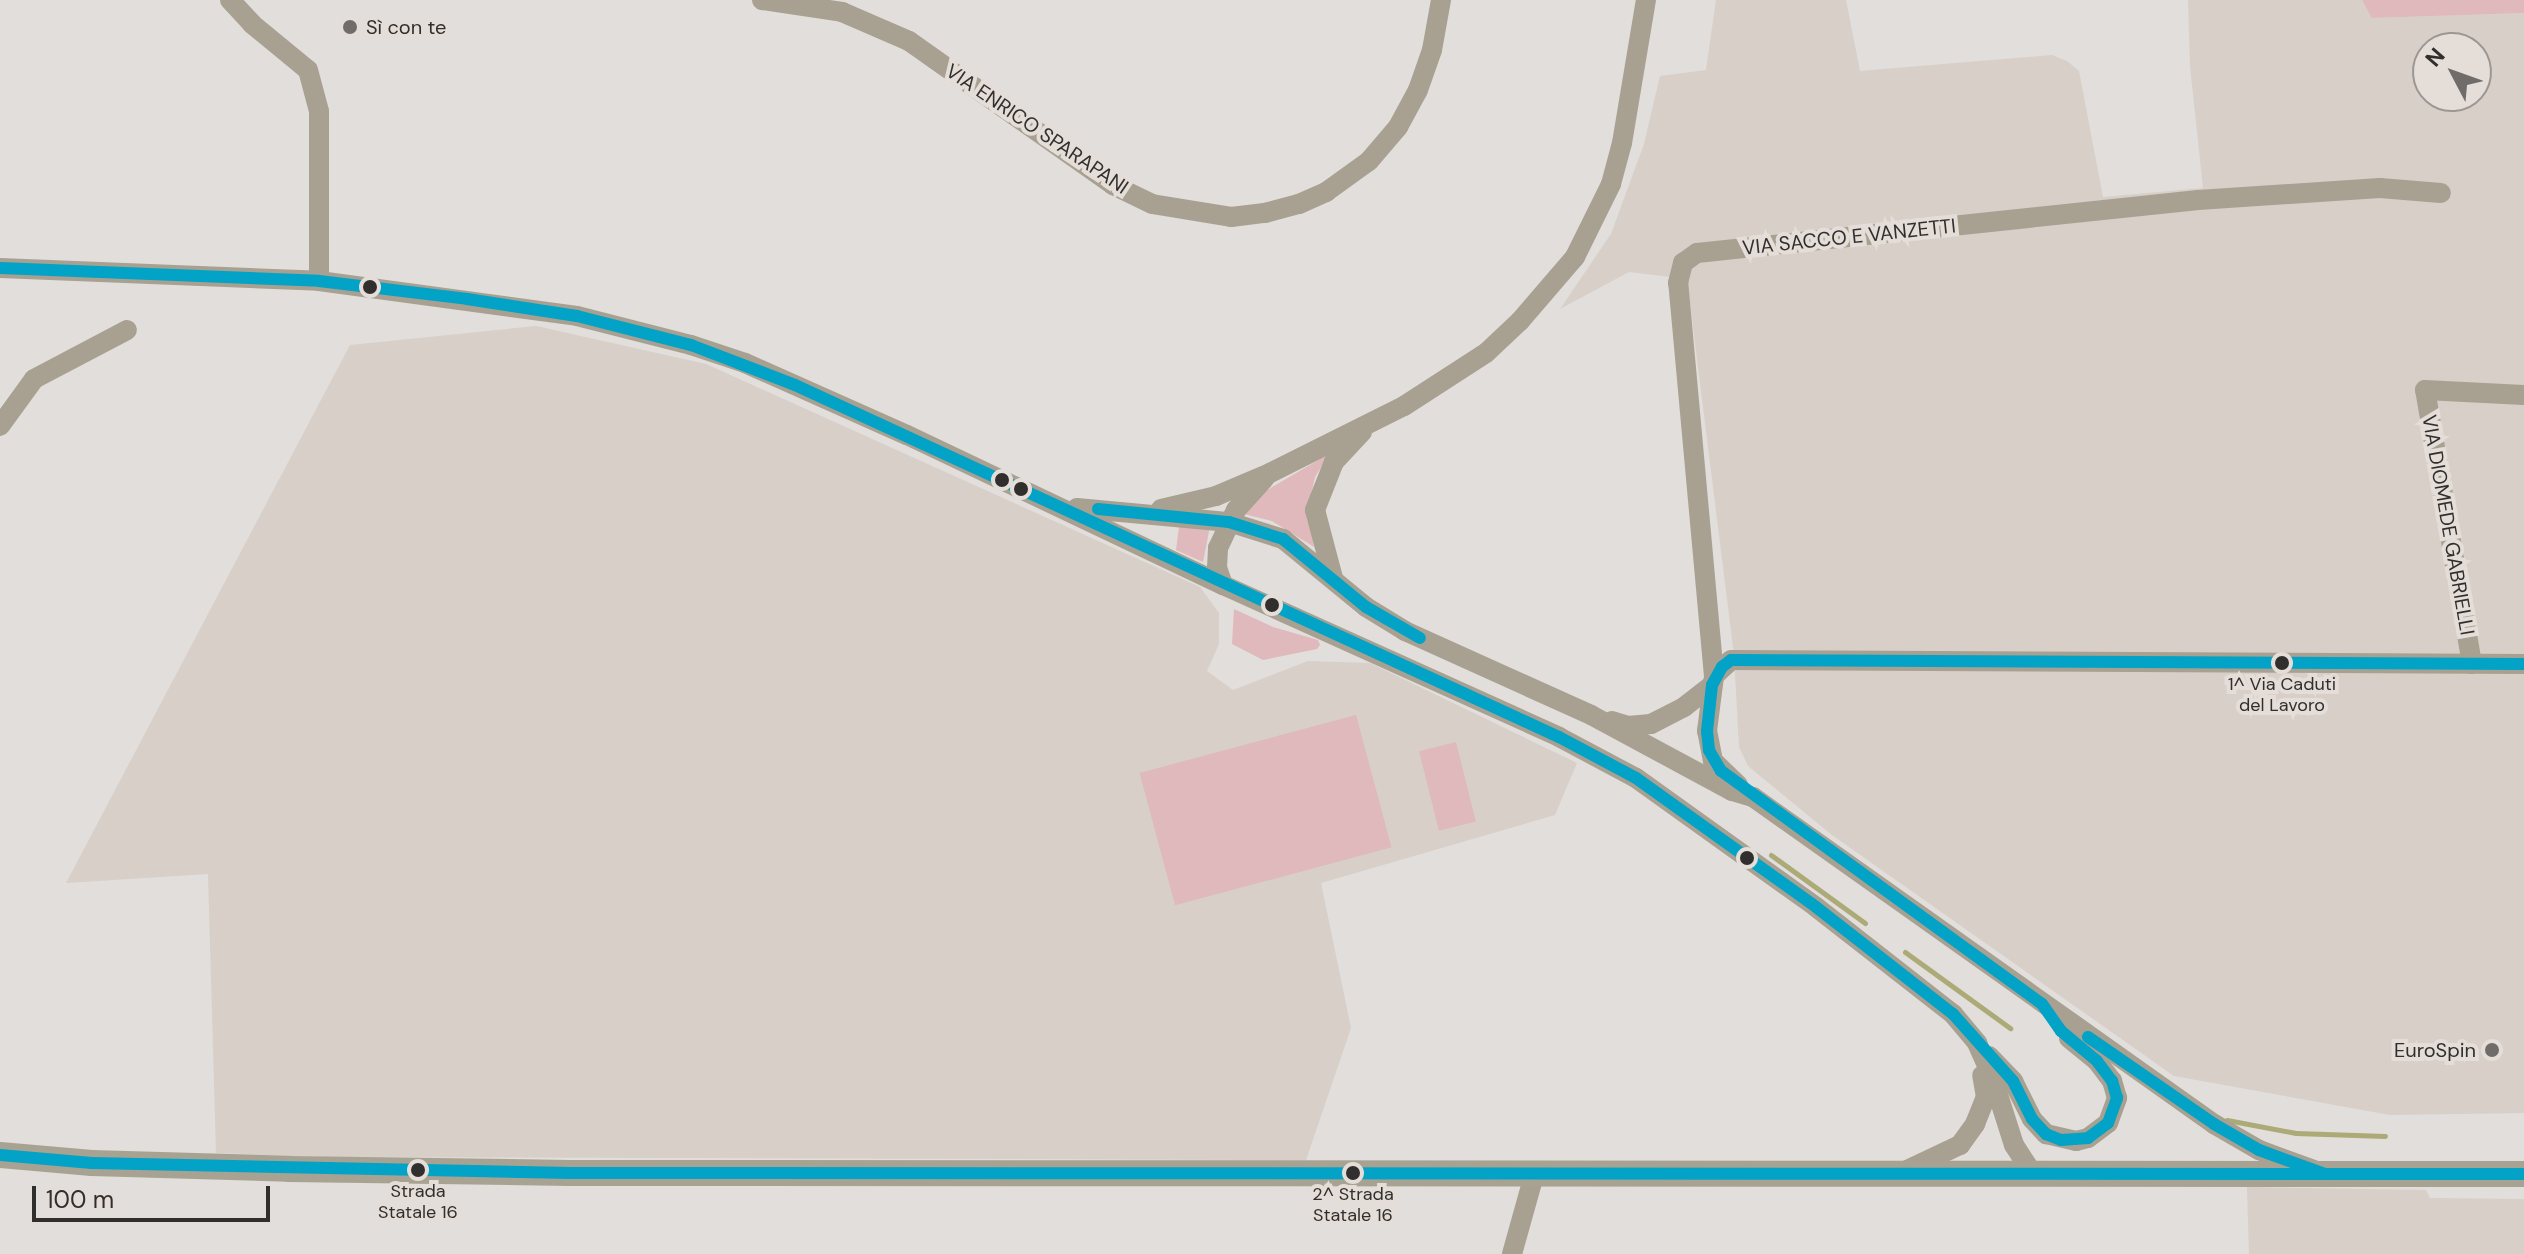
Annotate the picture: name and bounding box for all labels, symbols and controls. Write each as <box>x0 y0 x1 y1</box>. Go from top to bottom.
place label: Sì con te <box>366 15 446 39</box>
marker: Sì con te <box>341 18 359 36</box>
north arrow <box>2412 32 2492 112</box>
text: N <box>2419 42 2451 73</box>
street label: VIA ENRICO SPARAPANI <box>941 59 1133 199</box>
street label: VIA SACCO E VANZETTI <box>1741 214 1957 260</box>
unlabelled marker <box>362 279 378 295</box>
street label: VIA DIOMEDE GABRIELLI <box>2417 413 2479 637</box>
unlabelled marker <box>994 472 1010 488</box>
unlabelled marker <box>1013 481 1029 497</box>
unlabelled marker <box>1264 597 1280 613</box>
marker: 1^ Via Caduti del Lavoro <box>2274 655 2290 671</box>
place label: 1^ Via Caduti del Lavoro <box>2228 674 2336 716</box>
unlabelled marker <box>1739 850 1755 866</box>
place label: EuroSpin <box>2394 1038 2476 1062</box>
marker: EuroSpin <box>2483 1041 2501 1059</box>
marker: Strada Statale 16 <box>410 1162 426 1178</box>
marker: 2^ Strada Statale 16 <box>1345 1165 1361 1181</box>
scale bar <box>36 1170 274 1220</box>
place label: Strada Statale 16 <box>378 1181 458 1224</box>
text: 100 m <box>46 1184 114 1215</box>
place label: 2^ Strada Statale 16 <box>1312 1184 1394 1226</box>

